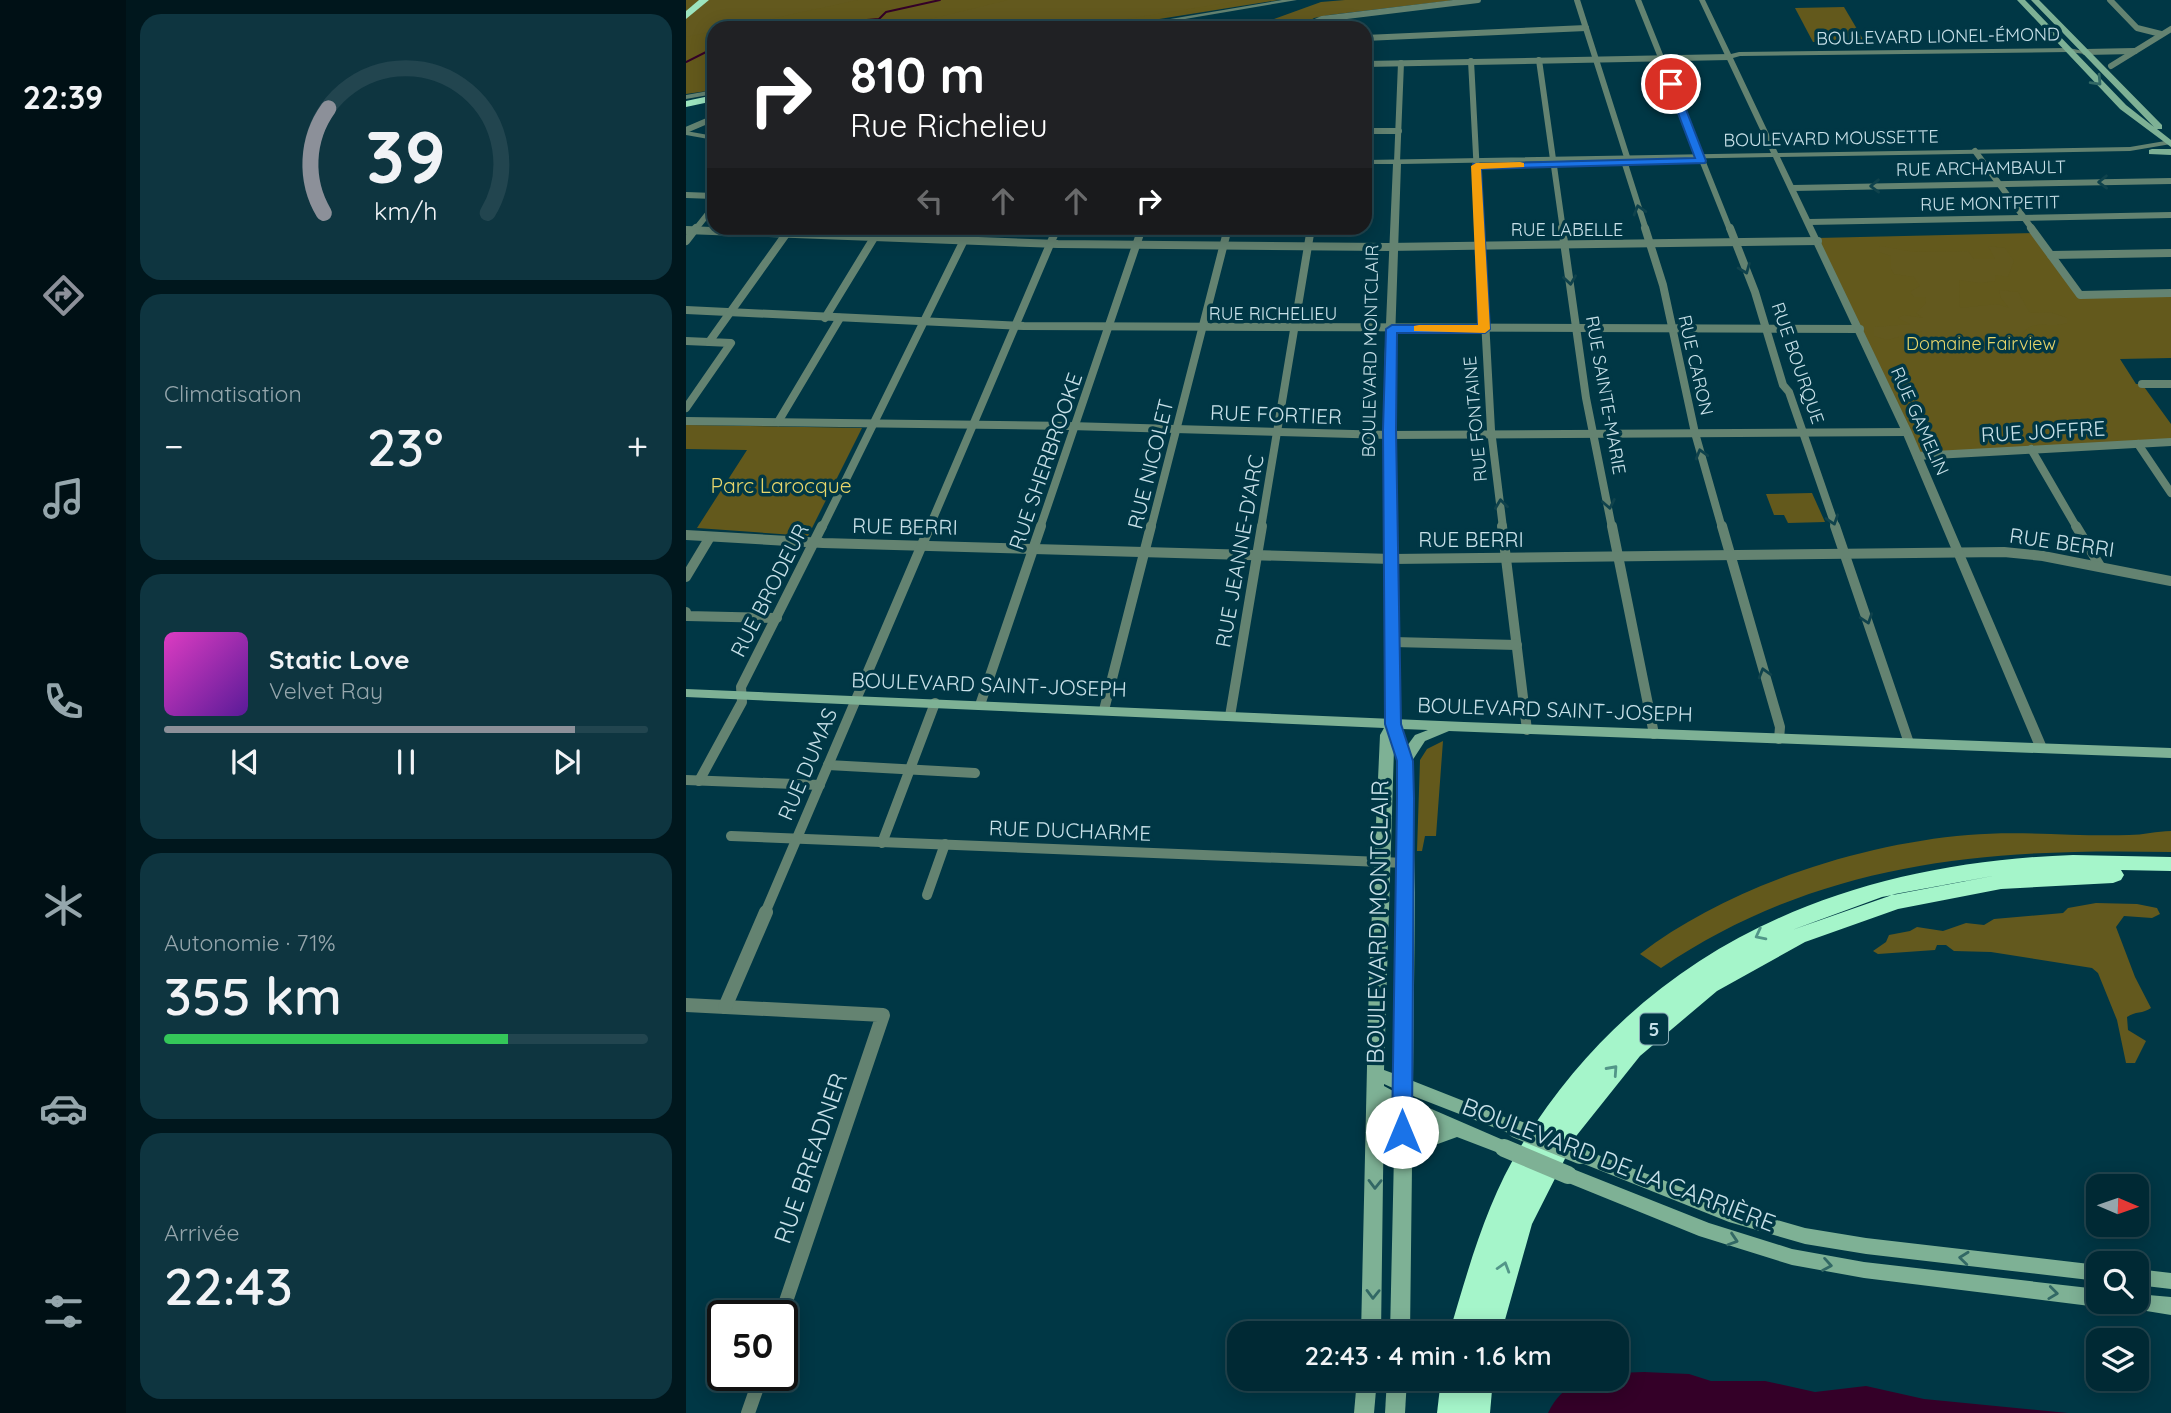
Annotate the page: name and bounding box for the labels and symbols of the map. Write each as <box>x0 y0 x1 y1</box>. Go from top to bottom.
street label: BOULEVARD LIONEL-ÉMOND <box>1816 22 2060 50</box>
pin <box>1641 54 1701 114</box>
one-way arrow <box>2089 73 2102 86</box>
street label: BOULEVARD MOUSSETTE <box>1723 125 1939 151</box>
street label: RUE ARCHAMBAULT <box>1896 155 2066 181</box>
one-way arrow <box>2097 174 2108 190</box>
one-way arrow <box>1870 178 1880 194</box>
street label: RUE MONTPETIT <box>1920 190 2060 216</box>
one-way arrow <box>1633 204 1647 216</box>
street label: RUE LABELLE <box>1511 218 1623 241</box>
street label: BOULEVARD MONTCLAIR <box>1357 244 1383 458</box>
one-way arrow <box>1737 263 1751 275</box>
one-way arrow <box>1563 274 1578 286</box>
street label: RUE BOURQUE <box>1766 299 1830 427</box>
street label: RUE RICHELIEU <box>1209 302 1337 325</box>
street label: RUE CARON <box>1673 313 1719 417</box>
street label: RUE SAINTE-MARIE <box>1581 314 1631 476</box>
park label: Domaine Fairview <box>1906 332 2056 355</box>
street label: RUE FONTAINE <box>1458 355 1492 483</box>
street label: RUE GAMELIN <box>1886 363 1954 479</box>
street label: RUE SHERBROOKE <box>1003 369 1087 553</box>
street label: RUE NICOLET <box>1121 396 1179 532</box>
street label: RUE FORTIER <box>1210 399 1342 429</box>
street label: RUE JOFFRE <box>1980 415 2106 447</box>
one-way arrow <box>1695 448 1709 460</box>
street label: RUE JEANNE-D'ARC <box>1209 452 1269 649</box>
park label: Parc Larocque <box>711 472 852 498</box>
one-way arrow <box>1493 498 1508 510</box>
one-way arrow <box>1601 498 1616 510</box>
street label: RUE BERRI <box>852 512 958 540</box>
one-way arrow <box>1825 514 1839 526</box>
street label: RUE BRODEUR <box>724 519 814 661</box>
street label: RUE BERRI <box>2008 522 2116 562</box>
street label: RUE BERRI <box>1418 526 1524 552</box>
one-way arrow <box>1859 613 1873 625</box>
street label: BOULEVARD SAINT-JOSEPH <box>851 666 1127 702</box>
one-way arrow <box>1758 667 1773 679</box>
street label: BOULEVARD SAINT-JOSEPH <box>1417 691 1693 727</box>
street label: RUE DUMAS <box>772 704 842 824</box>
street label: BOULEVARD MONTCLAIR <box>1360 780 1394 1064</box>
street label: RUE DUCHARME <box>988 814 1152 846</box>
one-way arrow <box>1755 926 1767 940</box>
road number: 5 <box>1640 1014 1668 1044</box>
one-way arrow <box>1605 1065 1617 1078</box>
street label: RUE BREADNER <box>767 1069 853 1247</box>
street label: BOULEVARD DE LA CARRIÈRE <box>1458 1090 1780 1238</box>
position arrow <box>1365 1095 1439 1169</box>
north arrow <box>2086 1174 2149 1237</box>
one-way arrow <box>1367 1179 1383 1190</box>
one-way arrow <box>1727 1231 1739 1246</box>
one-way arrow <box>1958 1251 1969 1266</box>
one-way arrow <box>1821 1256 1833 1271</box>
one-way arrow <box>1495 1262 1510 1274</box>
one-way arrow <box>2047 1285 2059 1300</box>
one-way arrow <box>1365 1289 1380 1300</box>
speed limit sign: 50 <box>707 1300 798 1391</box>

